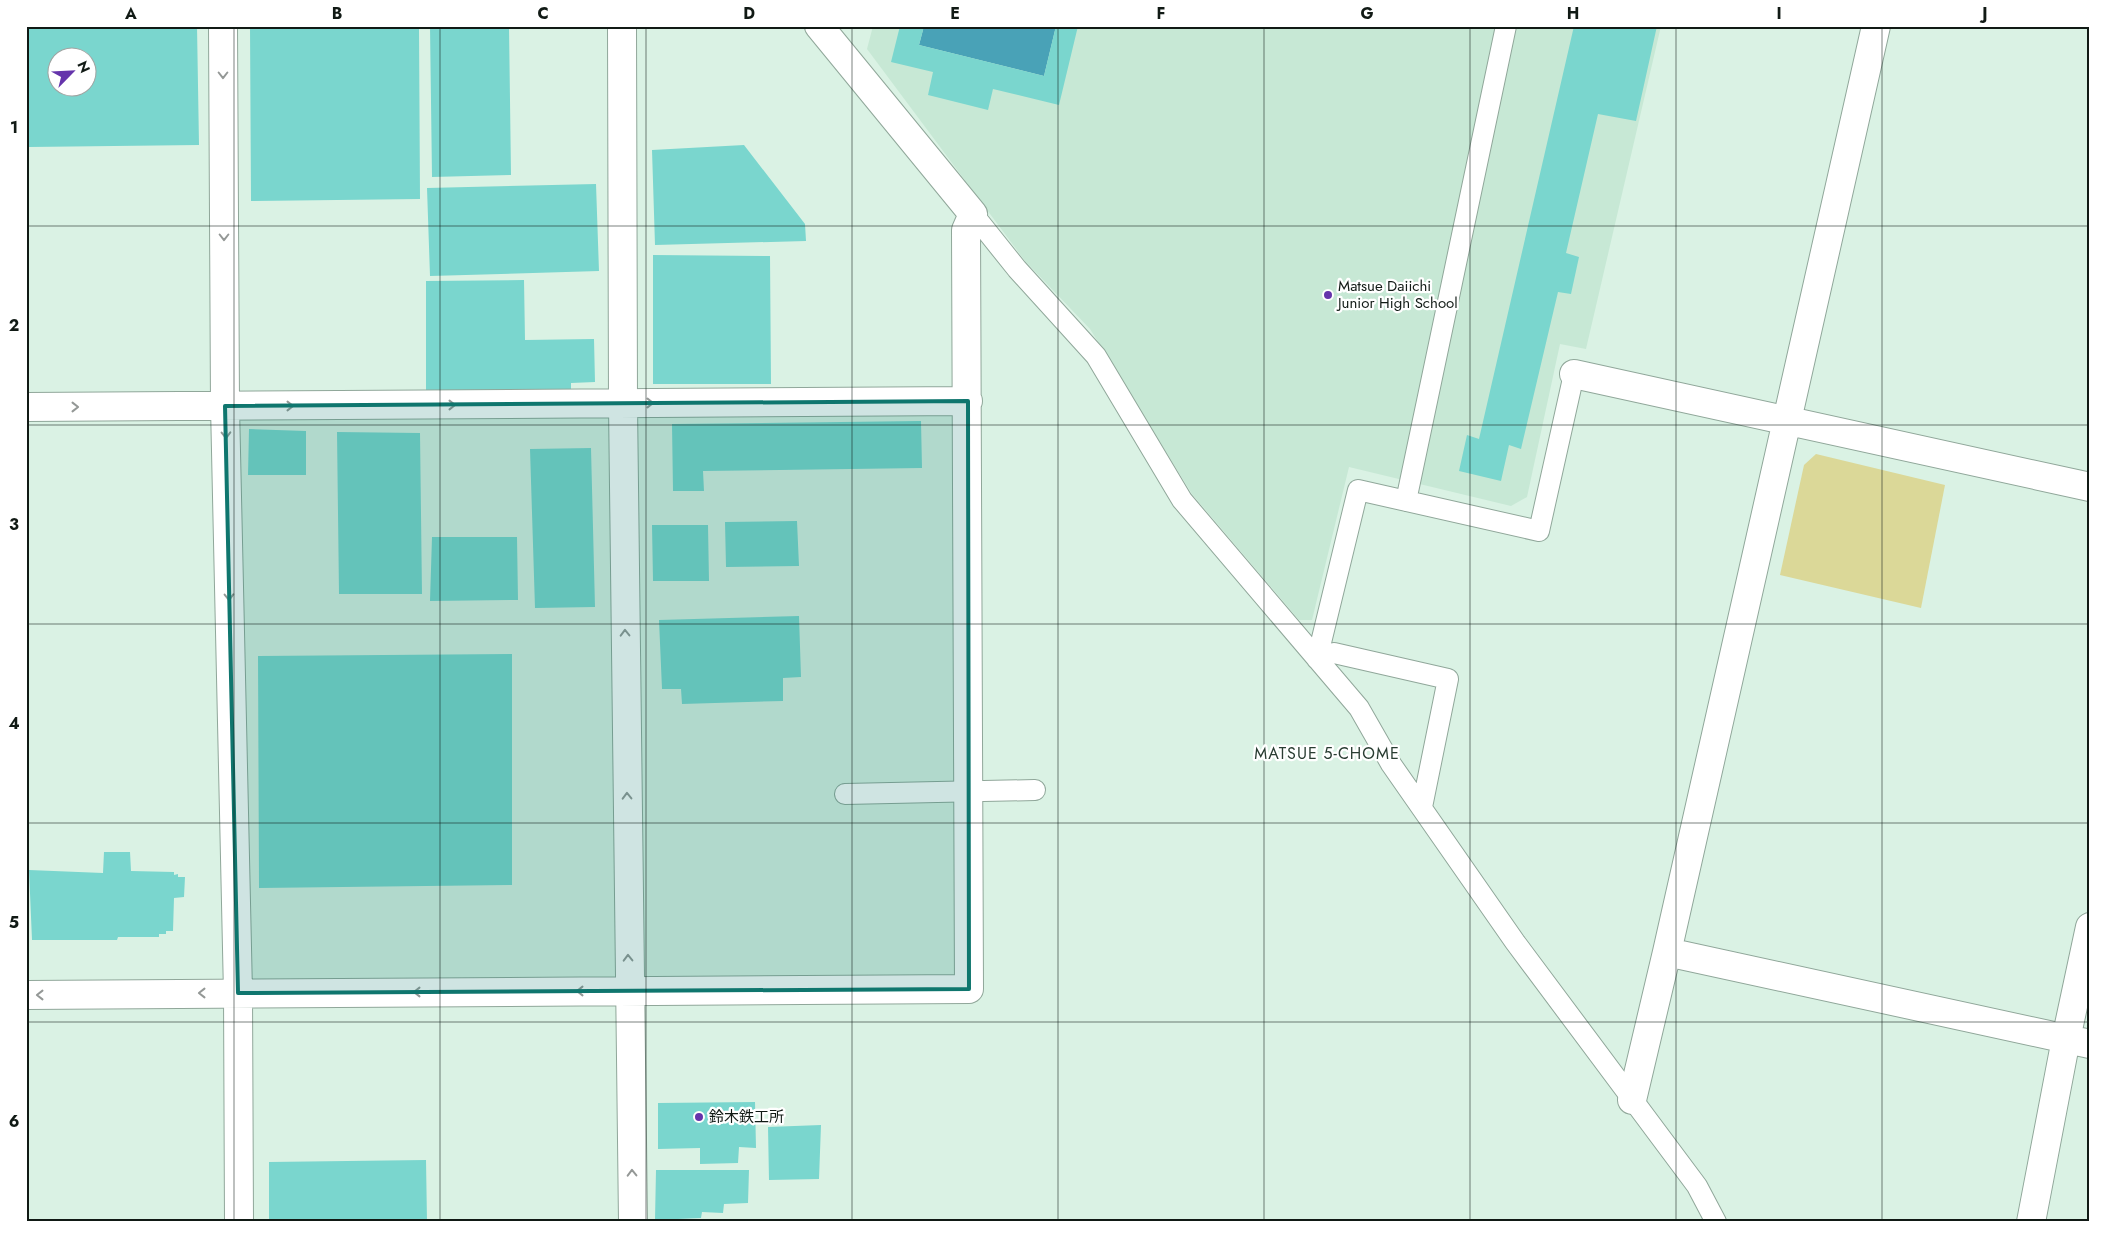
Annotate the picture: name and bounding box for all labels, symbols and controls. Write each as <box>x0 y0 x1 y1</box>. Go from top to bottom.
text: A <box>124 2 137 25</box>
text: B <box>332 2 342 25</box>
text: C <box>537 2 549 25</box>
text: D <box>743 2 755 25</box>
text: E <box>950 2 960 25</box>
text: F <box>1157 2 1165 25</box>
text: G <box>1360 2 1374 25</box>
text: H <box>1567 2 1579 25</box>
text: I <box>1776 2 1782 25</box>
text: J <box>1979 2 1988 25</box>
north arrow <box>48 48 98 98</box>
text: N <box>72 58 95 76</box>
one-way arrow <box>218 72 228 79</box>
text: 1 <box>10 116 18 139</box>
one-way arrow <box>219 234 229 242</box>
place label: Matsue Daiichi Junior High School <box>1336 275 1458 314</box>
marker: Matsue Daiichi Junior High School <box>1322 289 1334 301</box>
text: 2 <box>9 314 19 337</box>
one-way arrow <box>646 398 654 408</box>
one-way arrow <box>449 400 457 410</box>
one-way arrow <box>286 401 294 411</box>
one-way arrow <box>72 402 79 412</box>
one-way arrow <box>221 432 231 439</box>
text: 3 <box>9 513 19 536</box>
one-way arrow <box>224 594 235 602</box>
one-way arrow <box>620 629 630 636</box>
text: 4 <box>8 712 20 735</box>
district label: MATSUE 5-CHOME <box>1254 742 1400 765</box>
one-way arrow <box>622 791 632 799</box>
text: 5 <box>9 911 19 934</box>
one-way arrow <box>623 954 633 962</box>
one-way arrow <box>575 986 583 997</box>
one-way arrow <box>413 987 420 997</box>
one-way arrow <box>198 988 206 998</box>
one-way arrow <box>36 990 44 1000</box>
place label: 鈴木鉄工所 <box>709 1106 784 1128</box>
text: 6 <box>9 1110 19 1133</box>
marker: 鈴木鉄工所 <box>693 1111 705 1123</box>
one-way arrow <box>627 1169 637 1176</box>

